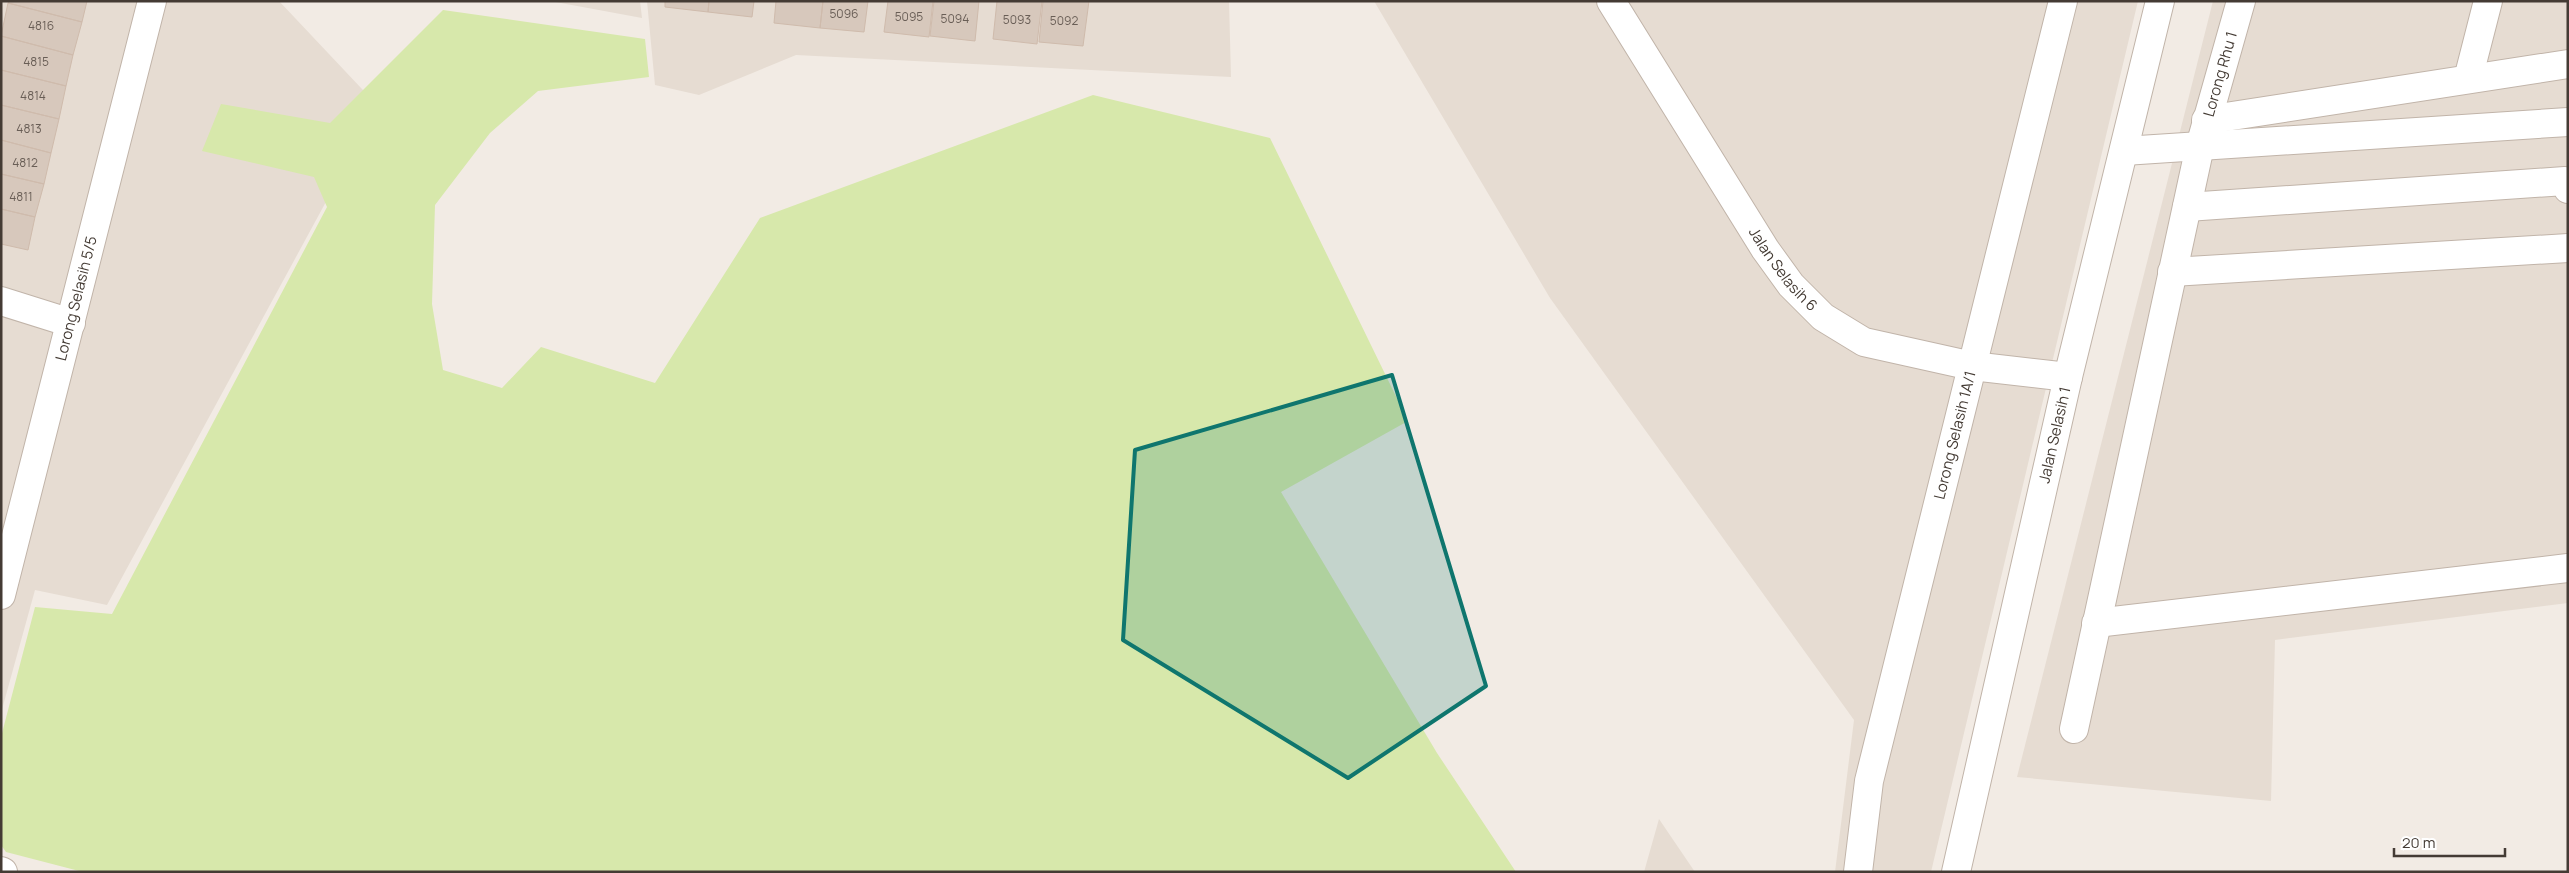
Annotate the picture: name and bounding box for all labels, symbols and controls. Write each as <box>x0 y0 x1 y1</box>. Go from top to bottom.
house number: 5096 <box>829 5 859 22</box>
house number: 5095 <box>895 8 923 25</box>
house number: 5094 <box>941 10 969 27</box>
house number: 5093 <box>1003 11 1031 28</box>
house number: 5092 <box>1050 12 1078 29</box>
house number: 4816 <box>28 17 54 34</box>
street label: Lorong Rhu 1 <box>2198 29 2242 119</box>
house number: 4815 <box>23 53 49 70</box>
house number: 4814 <box>20 87 46 104</box>
house number: 4813 <box>16 120 42 137</box>
house number: 4812 <box>12 154 38 171</box>
house number: 4811 <box>9 188 33 205</box>
street label: Jalan Selasih 6 <box>1744 223 1822 316</box>
street label: Lorong Selasih 5/5 <box>50 234 102 363</box>
street label: Lorong Selasih 1A/1 <box>1928 369 1981 502</box>
street label: Jalan Selasih 1 <box>2033 385 2075 485</box>
scale bar <box>2394 826 2505 858</box>
text: 20 m <box>2402 832 2435 853</box>

